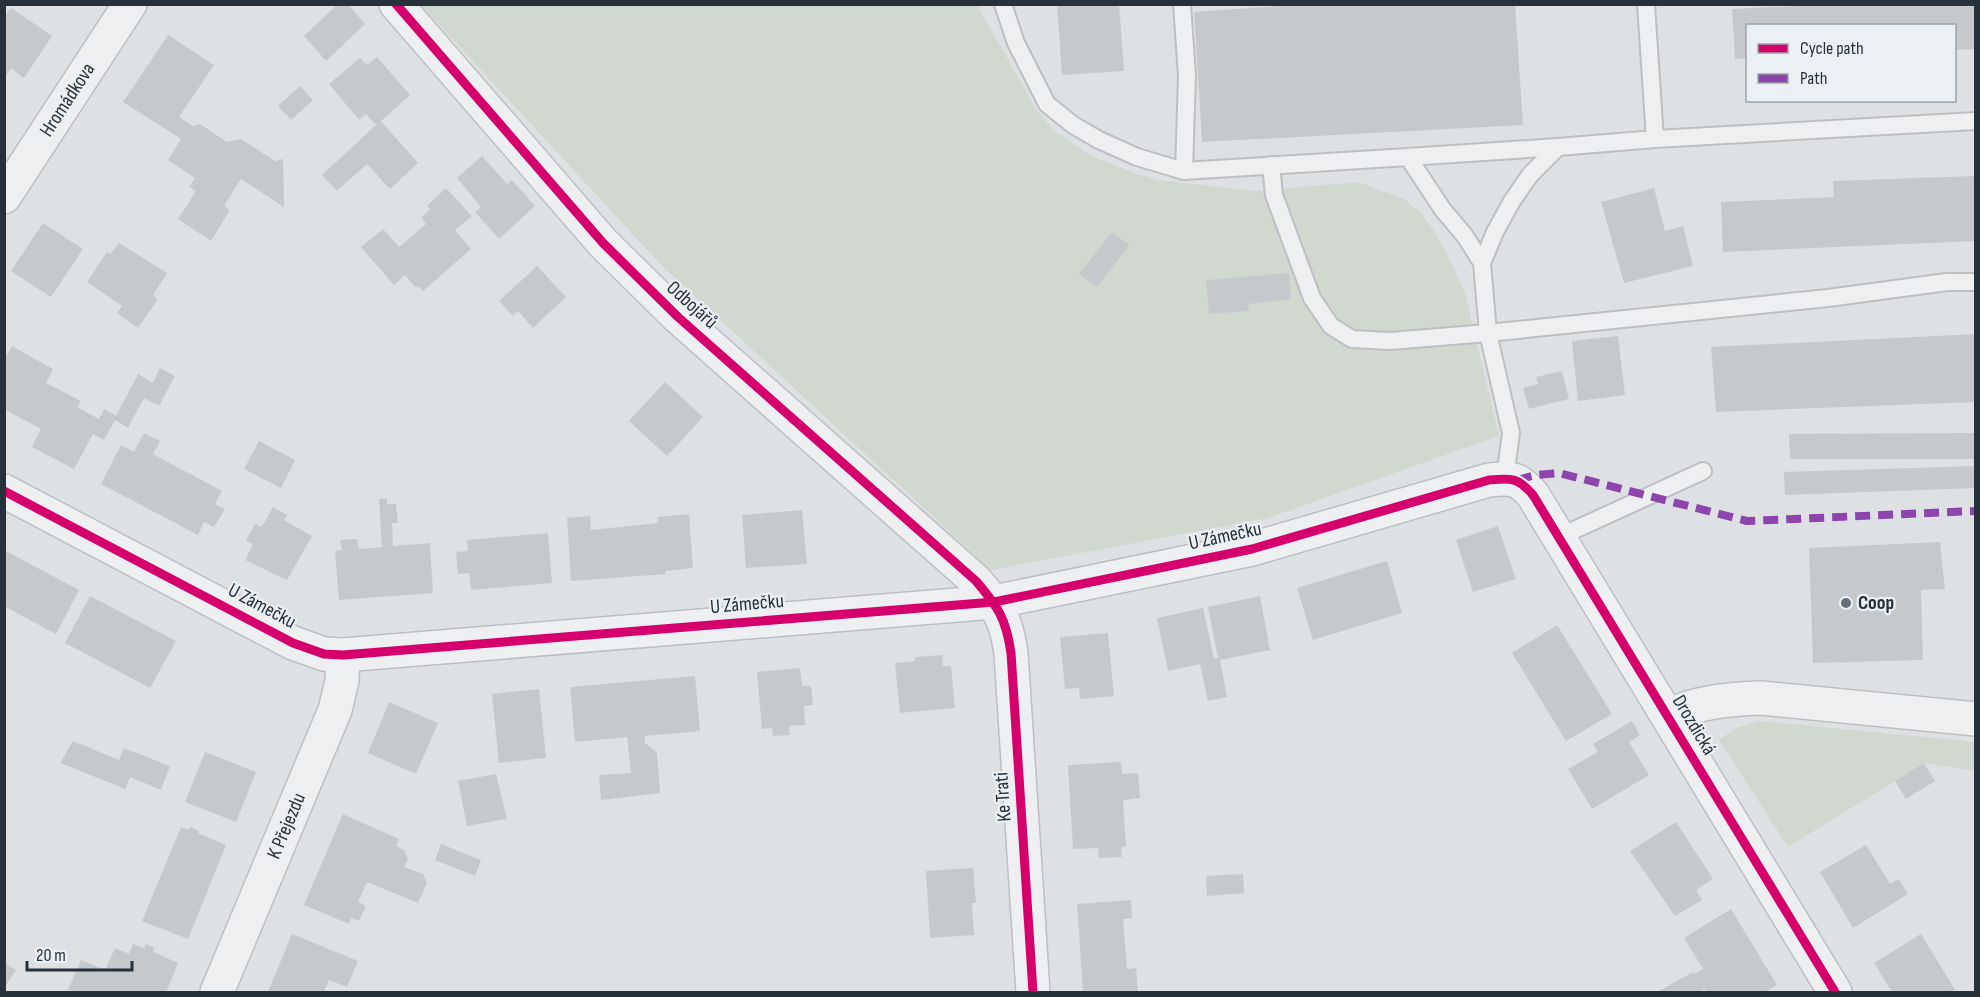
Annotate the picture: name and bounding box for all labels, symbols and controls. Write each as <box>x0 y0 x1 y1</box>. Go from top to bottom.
legend <box>1746 24 1956 102</box>
text: Cycle path <box>1800 38 1864 59</box>
street label: Hromádkova <box>35 58 100 141</box>
text: Path <box>1800 68 1828 89</box>
street label: Odbojářů <box>662 276 722 334</box>
street label: U Zámečku <box>1186 517 1264 555</box>
street label: U Zámečku <box>224 578 300 634</box>
street label: U Zámečku <box>709 589 785 619</box>
place label: Coop <box>1858 591 1894 615</box>
marker: Coop <box>1839 596 1853 610</box>
street label: Drozdická <box>1667 691 1721 759</box>
street label: Ke Trati <box>989 771 1017 823</box>
street label: K Přejezdu <box>262 789 311 863</box>
scale bar <box>27 934 132 972</box>
text: 20 m <box>36 945 66 966</box>

